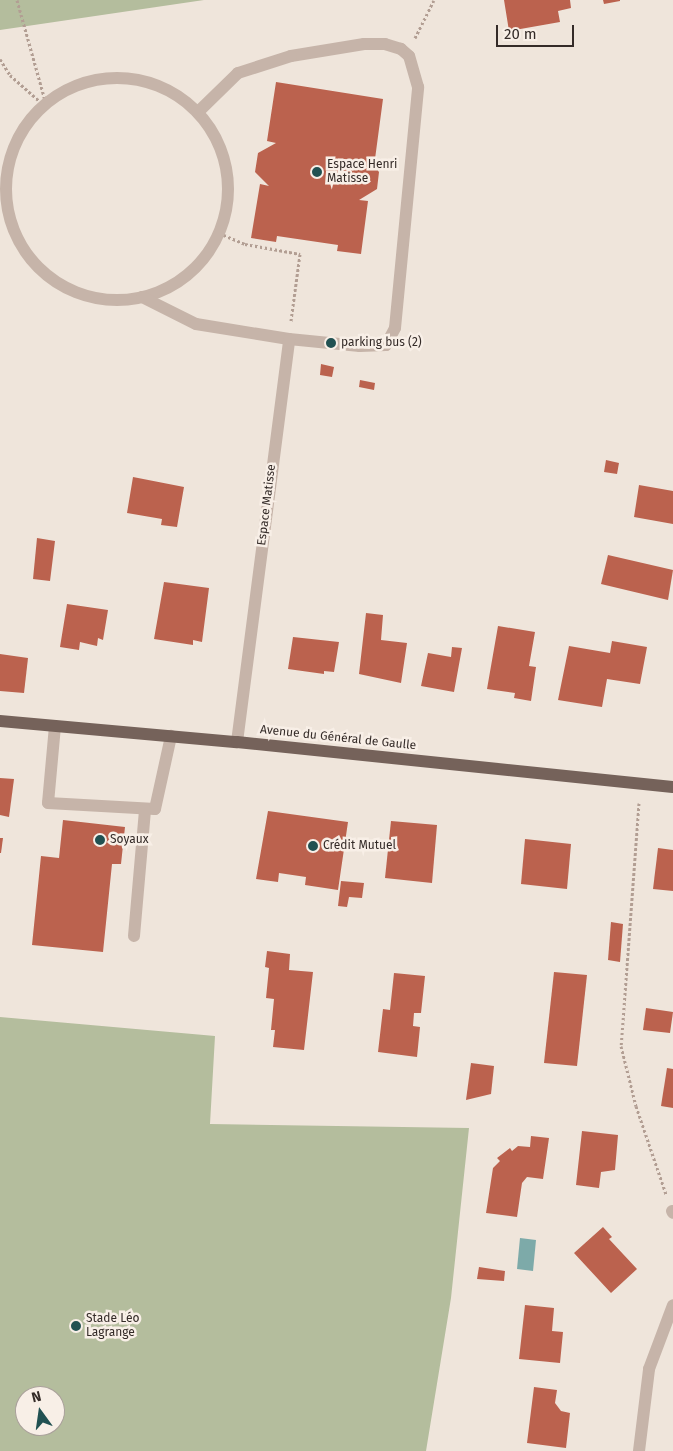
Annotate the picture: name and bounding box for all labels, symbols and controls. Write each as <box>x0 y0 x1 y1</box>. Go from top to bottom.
scale bar <box>498 15 576 47</box>
text: 20 m <box>504 25 537 43</box>
place label: Espace Henri Matisse <box>327 158 397 186</box>
marker: Espace Henri Matisse <box>311 166 323 178</box>
place label: parking bus (2) <box>341 336 422 350</box>
marker: parking bus (2) <box>325 337 337 349</box>
street label: Espace Matisse <box>255 463 279 547</box>
street label: Avenue du Général de Gaulle <box>259 723 417 753</box>
place label: Soyaux <box>110 833 149 847</box>
marker: Soyaux <box>94 834 106 846</box>
place label: Crédit Mutuel <box>323 839 396 853</box>
marker: Crédit Mutuel <box>307 840 319 852</box>
place label: Stade Léo Lagrange <box>86 1312 139 1340</box>
marker: Stade Léo Lagrange <box>70 1320 82 1332</box>
north arrow <box>15 1386 65 1436</box>
text: N <box>30 1388 43 1406</box>

